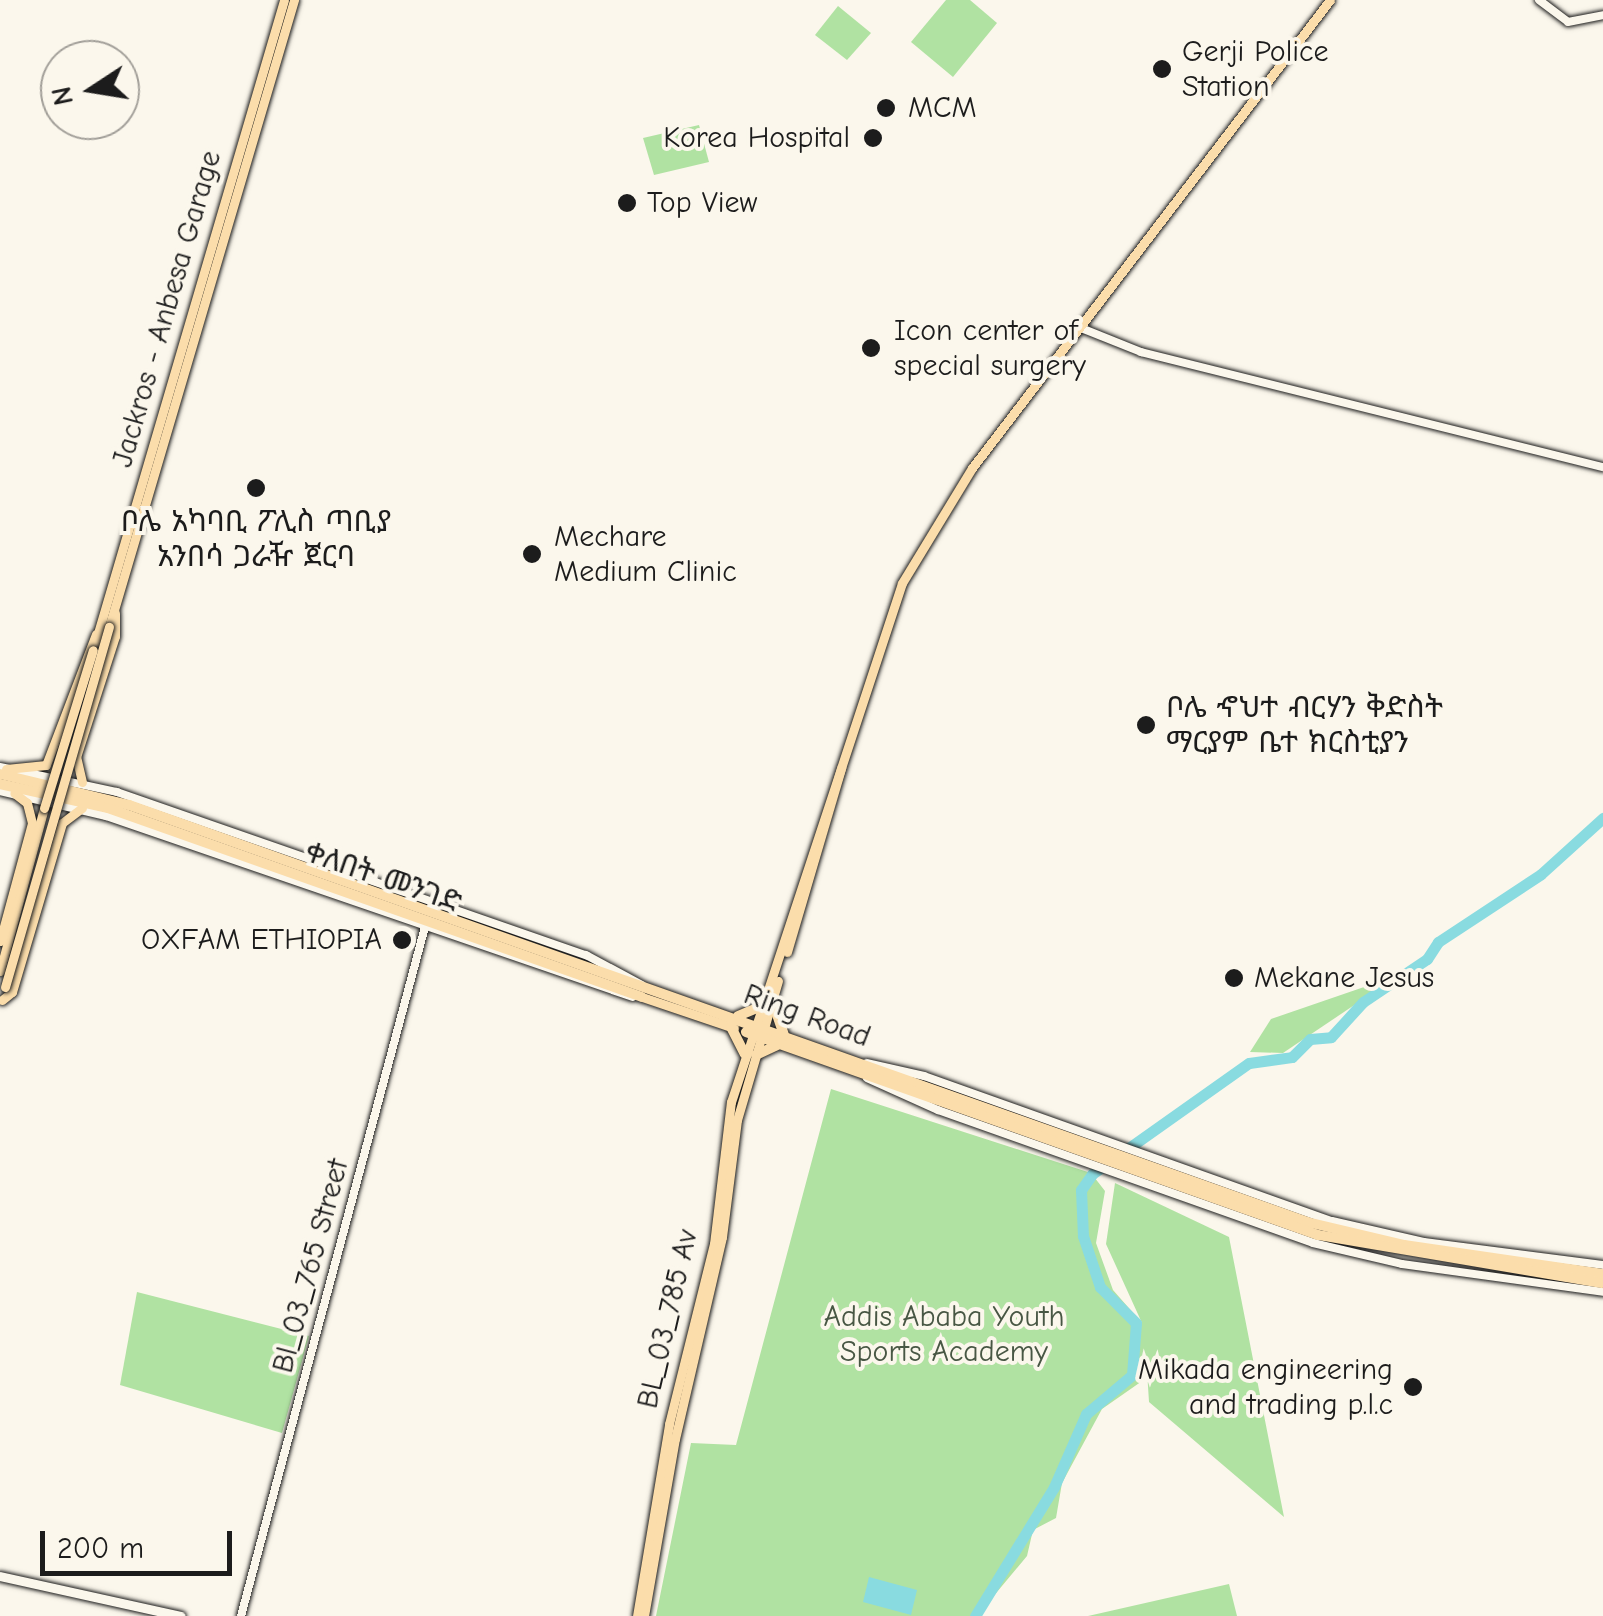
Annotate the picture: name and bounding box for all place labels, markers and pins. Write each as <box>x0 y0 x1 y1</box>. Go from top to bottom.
place label: Gerji Police Station <box>1182 34 1329 104</box>
marker: Gerji Police Station <box>1151 58 1173 80</box>
place label: MCM <box>908 90 977 126</box>
marker: MCM <box>873 95 899 121</box>
place label: Korea Hospital <box>663 120 850 156</box>
marker: Korea Hospital <box>860 125 886 151</box>
place label: Top View <box>647 185 758 221</box>
marker: Top View <box>616 192 638 214</box>
place label: Icon center of special surgery <box>894 313 1086 384</box>
marker: Icon center of special surgery <box>858 335 884 361</box>
marker: ቦሌ አካባቢ ፖሊስ ጣቢያ አንበሳ ጋራዥ ጀርባ <box>245 477 267 499</box>
place label: ቦሌ አካባቢ ፖሊስ ጣቢያ አንበሳ ጋራዥ ጀርባ <box>121 504 391 574</box>
place label: Mechare Medium Clinic <box>554 519 737 590</box>
marker: Mechare Medium Clinic <box>519 541 545 567</box>
place label: ቦሌ ኆህተ ብርሃን ቅድስት ማርያም ቤተ ክርስቲያን <box>1166 690 1443 760</box>
marker: ቦሌ ኆህተ ብርሃን ቅድስት ማርያም ቤተ ክርስቲያን <box>1135 714 1157 736</box>
place label: OXFAM ETHIOPIA <box>141 922 382 958</box>
marker: OXFAM ETHIOPIA <box>391 929 413 951</box>
place label: Mekane Jesus <box>1254 960 1434 996</box>
marker: Mekane Jesus <box>1223 967 1245 989</box>
place label: Mikada engineering and trading p.l.c <box>1138 1352 1393 1422</box>
marker: Mikada engineering and trading p.l.c <box>1402 1376 1424 1398</box>

